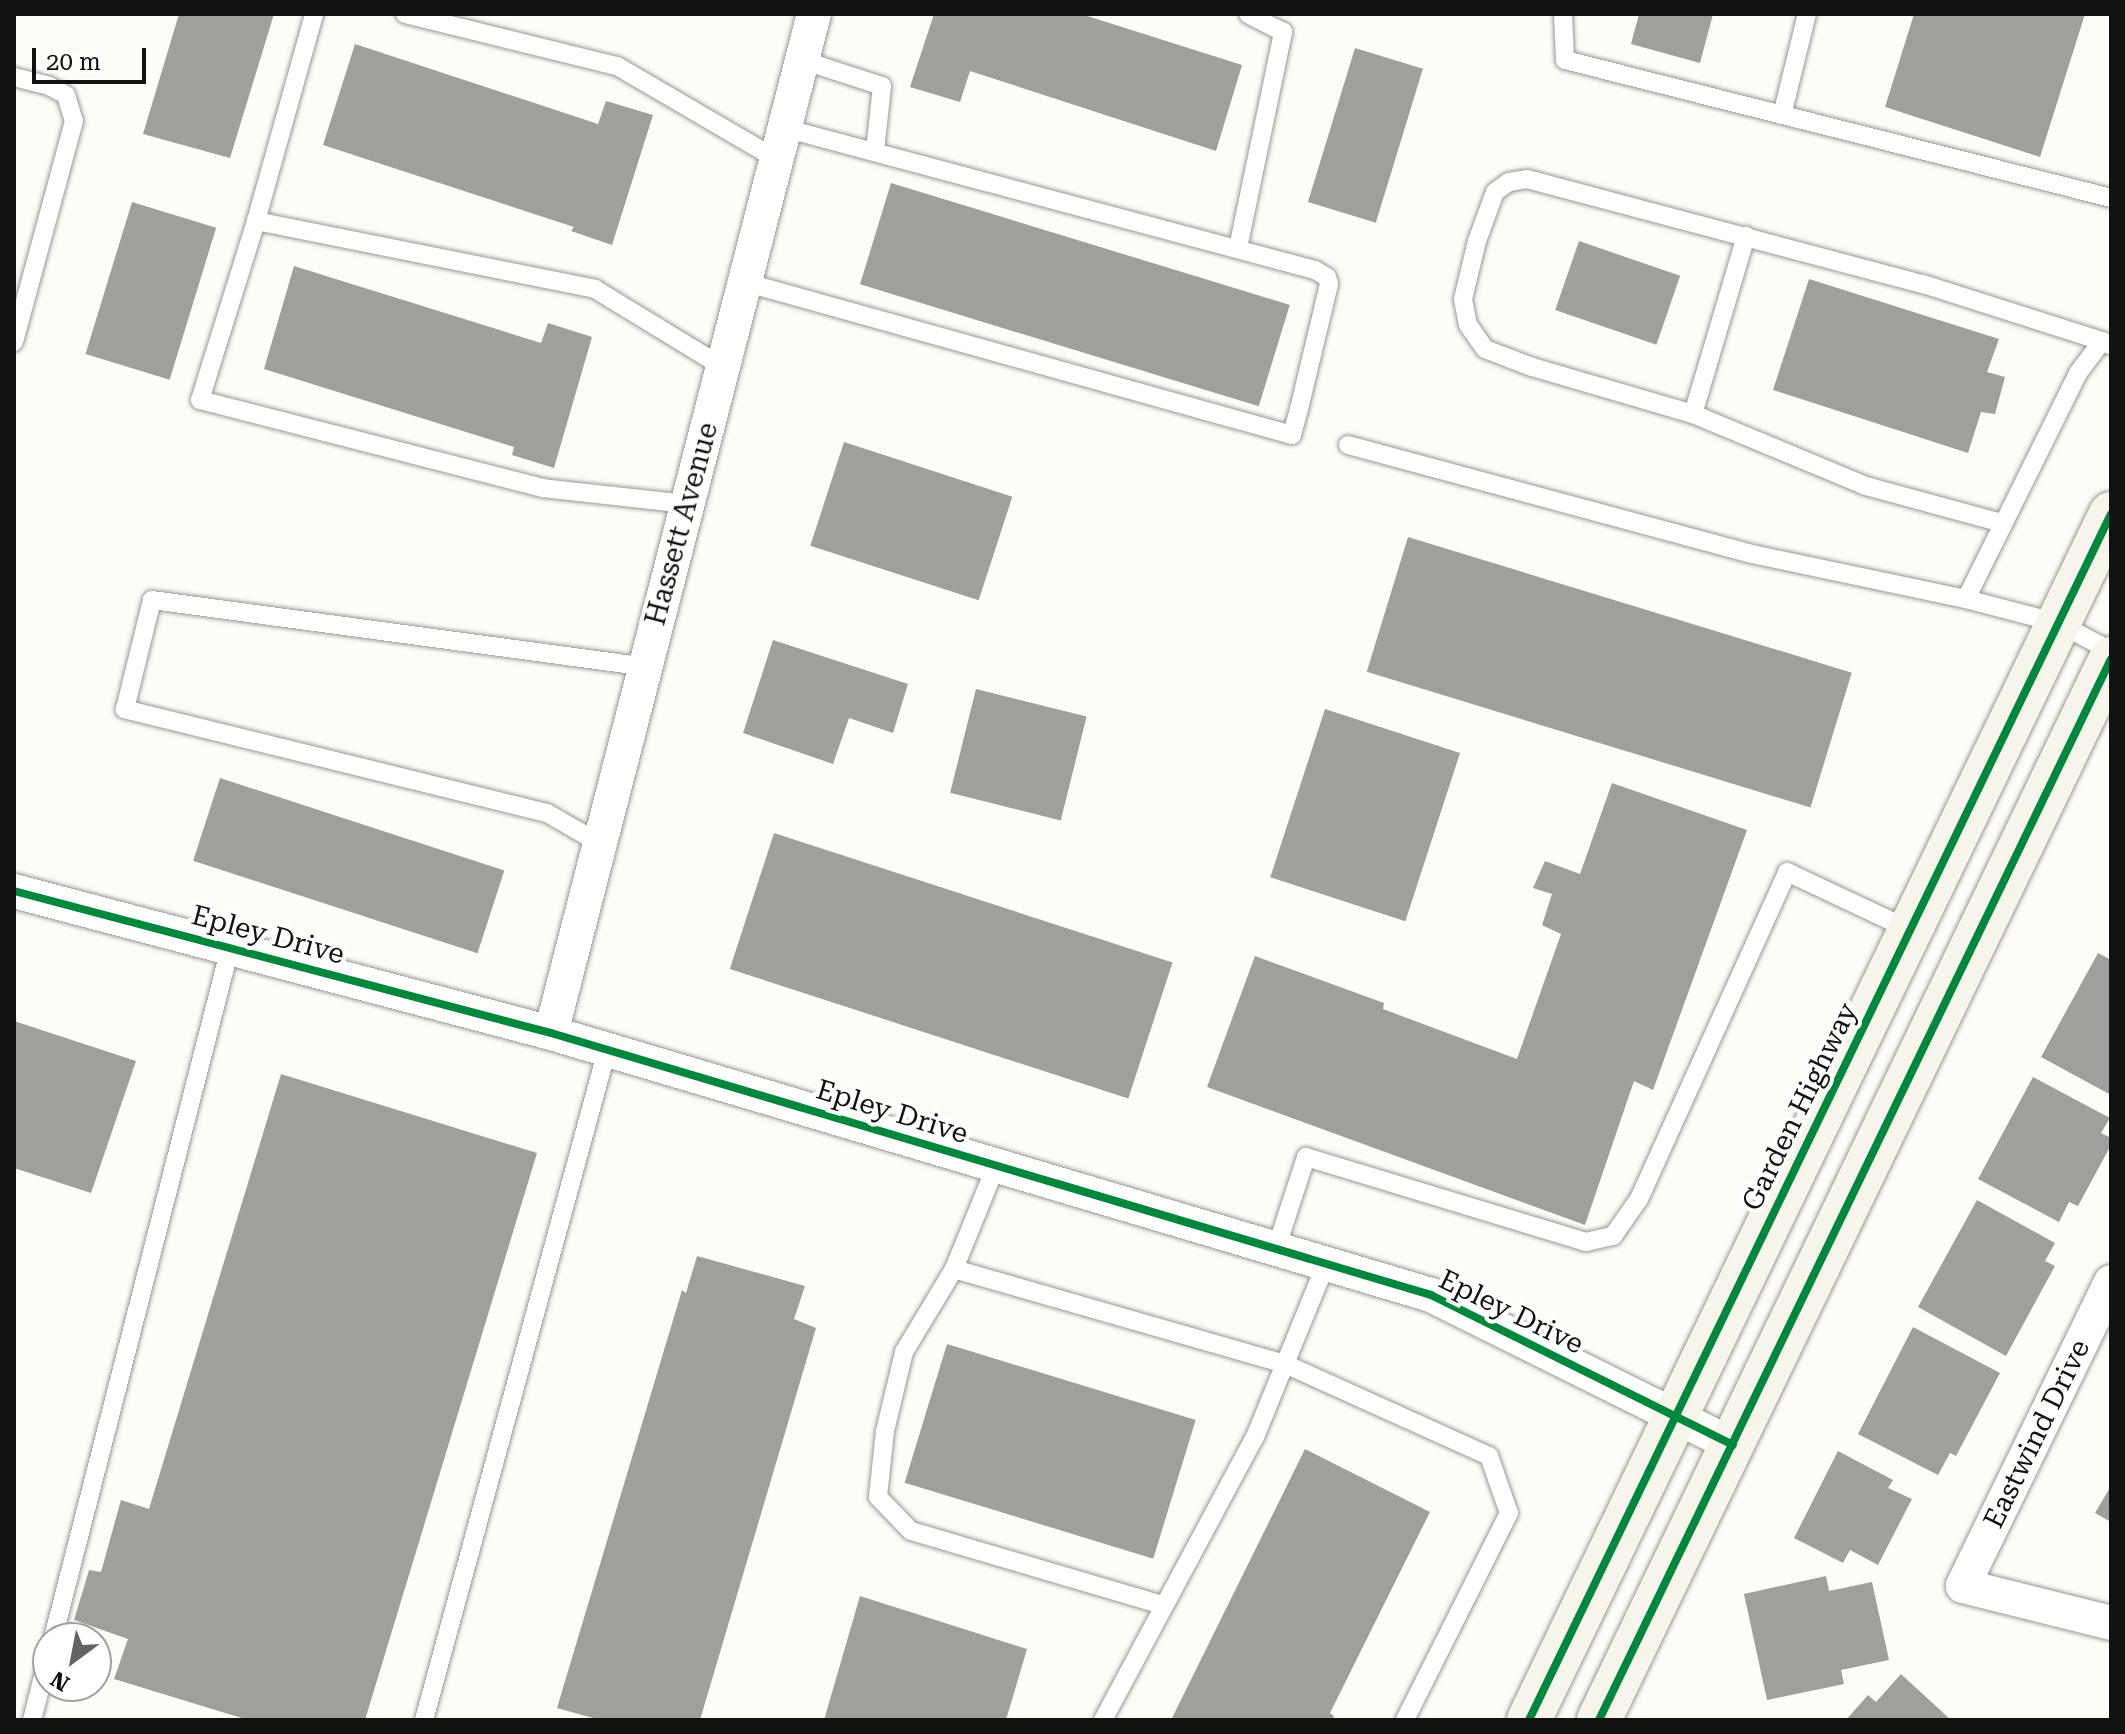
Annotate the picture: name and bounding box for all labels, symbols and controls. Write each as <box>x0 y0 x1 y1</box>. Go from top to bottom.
scale bar <box>36 32 150 82</box>
text: 20 m <box>46 48 101 76</box>
street label: Hassett Avenue <box>639 419 725 629</box>
street label: Epley Drive <box>188 898 348 972</box>
street label: Garden Highway <box>1735 998 1865 1216</box>
street label: Epley Drive <box>812 1073 972 1151</box>
street label: Epley Drive <box>1433 1263 1589 1361</box>
street label: Eastwind Drive <box>1977 1334 2097 1534</box>
north arrow <box>32 1622 112 1702</box>
text: N <box>46 1666 74 1696</box>

